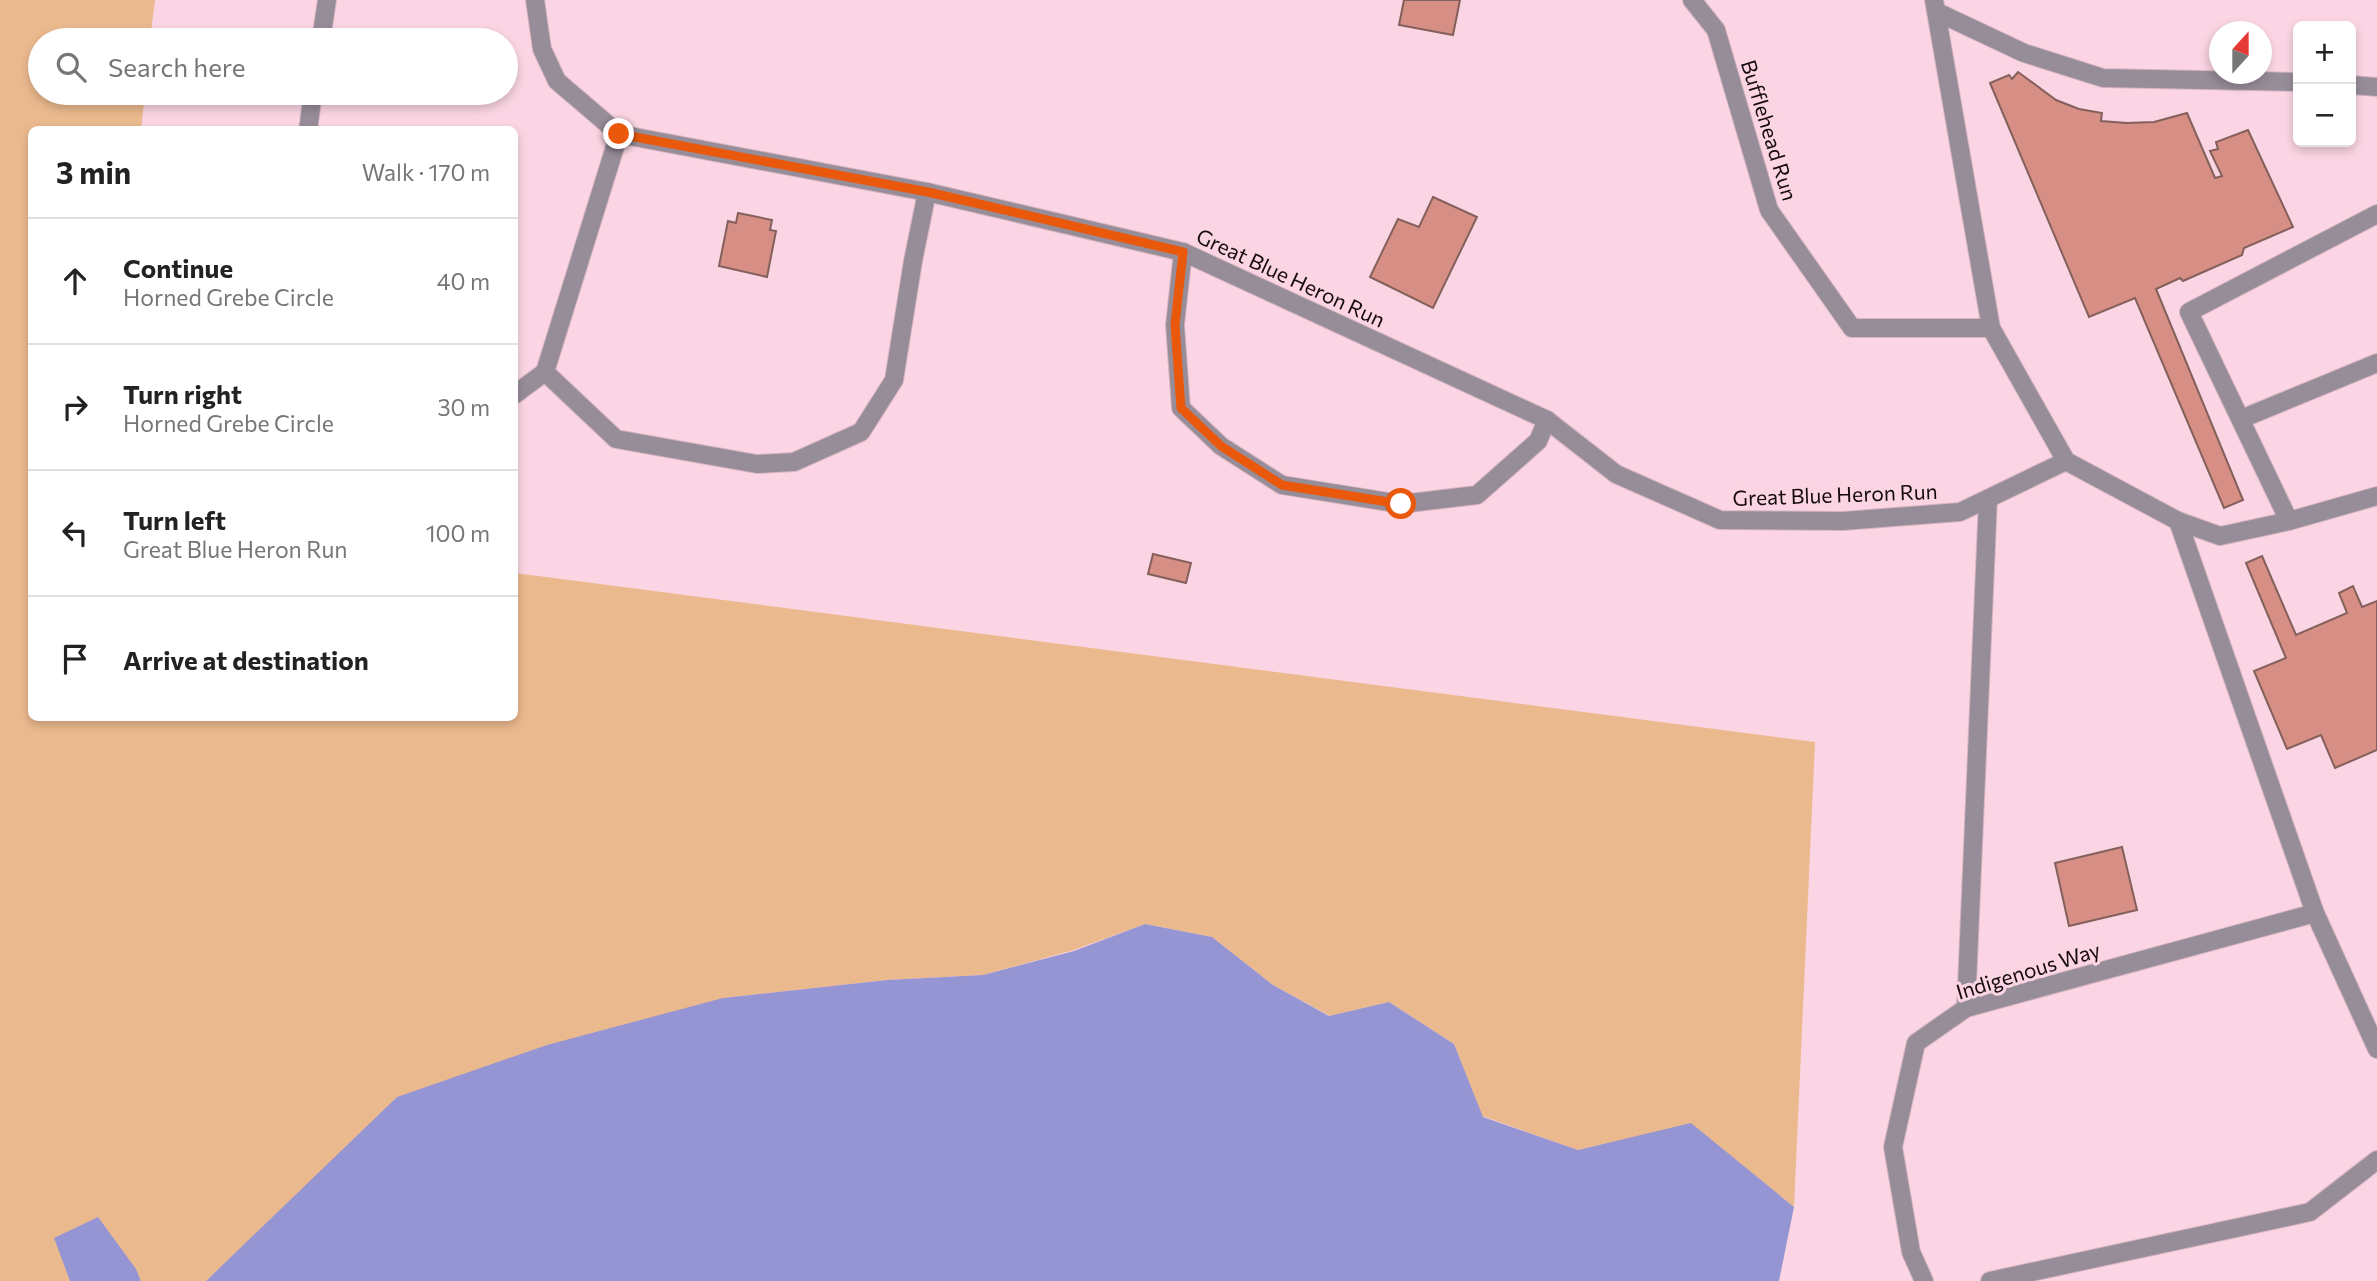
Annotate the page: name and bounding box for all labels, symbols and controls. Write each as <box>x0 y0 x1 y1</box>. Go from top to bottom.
north arrow <box>2209 21 2272 84</box>
map controls <box>2293 21 2356 147</box>
button: + <box>2293 21 2356 84</box>
search box <box>28 28 518 105</box>
icon: search <box>52 48 90 86</box>
text: Search here <box>108 51 246 82</box>
street label: Bufflehead Run <box>1737 57 1803 203</box>
button: − <box>2293 84 2356 147</box>
route end <box>603 118 634 149</box>
text: 3 min <box>56 153 131 190</box>
text: Walk · 170 m <box>362 158 490 186</box>
street label: Great Blue Heron Run <box>1193 222 1389 332</box>
text: Continue <box>123 252 233 283</box>
icon: ahead <box>56 262 94 300</box>
text: 40 m <box>437 267 490 295</box>
text: Horned Grebe Circle <box>123 283 334 311</box>
text: Turn right <box>123 378 242 409</box>
icon: right <box>56 388 94 426</box>
text: 30 m <box>437 393 490 421</box>
text: Horned Grebe Circle <box>123 409 334 437</box>
street label: Great Blue Heron Run <box>1732 478 1938 510</box>
route start <box>1385 488 1416 519</box>
text: Turn left <box>123 504 226 535</box>
icon: left <box>56 514 94 552</box>
text: 100 m <box>426 519 490 547</box>
text: Great Blue Heron Run <box>123 535 348 563</box>
icon: arrive <box>56 640 94 678</box>
text: Arrive at destination <box>123 644 369 675</box>
street label: Indigenous Way <box>1953 936 2103 1004</box>

